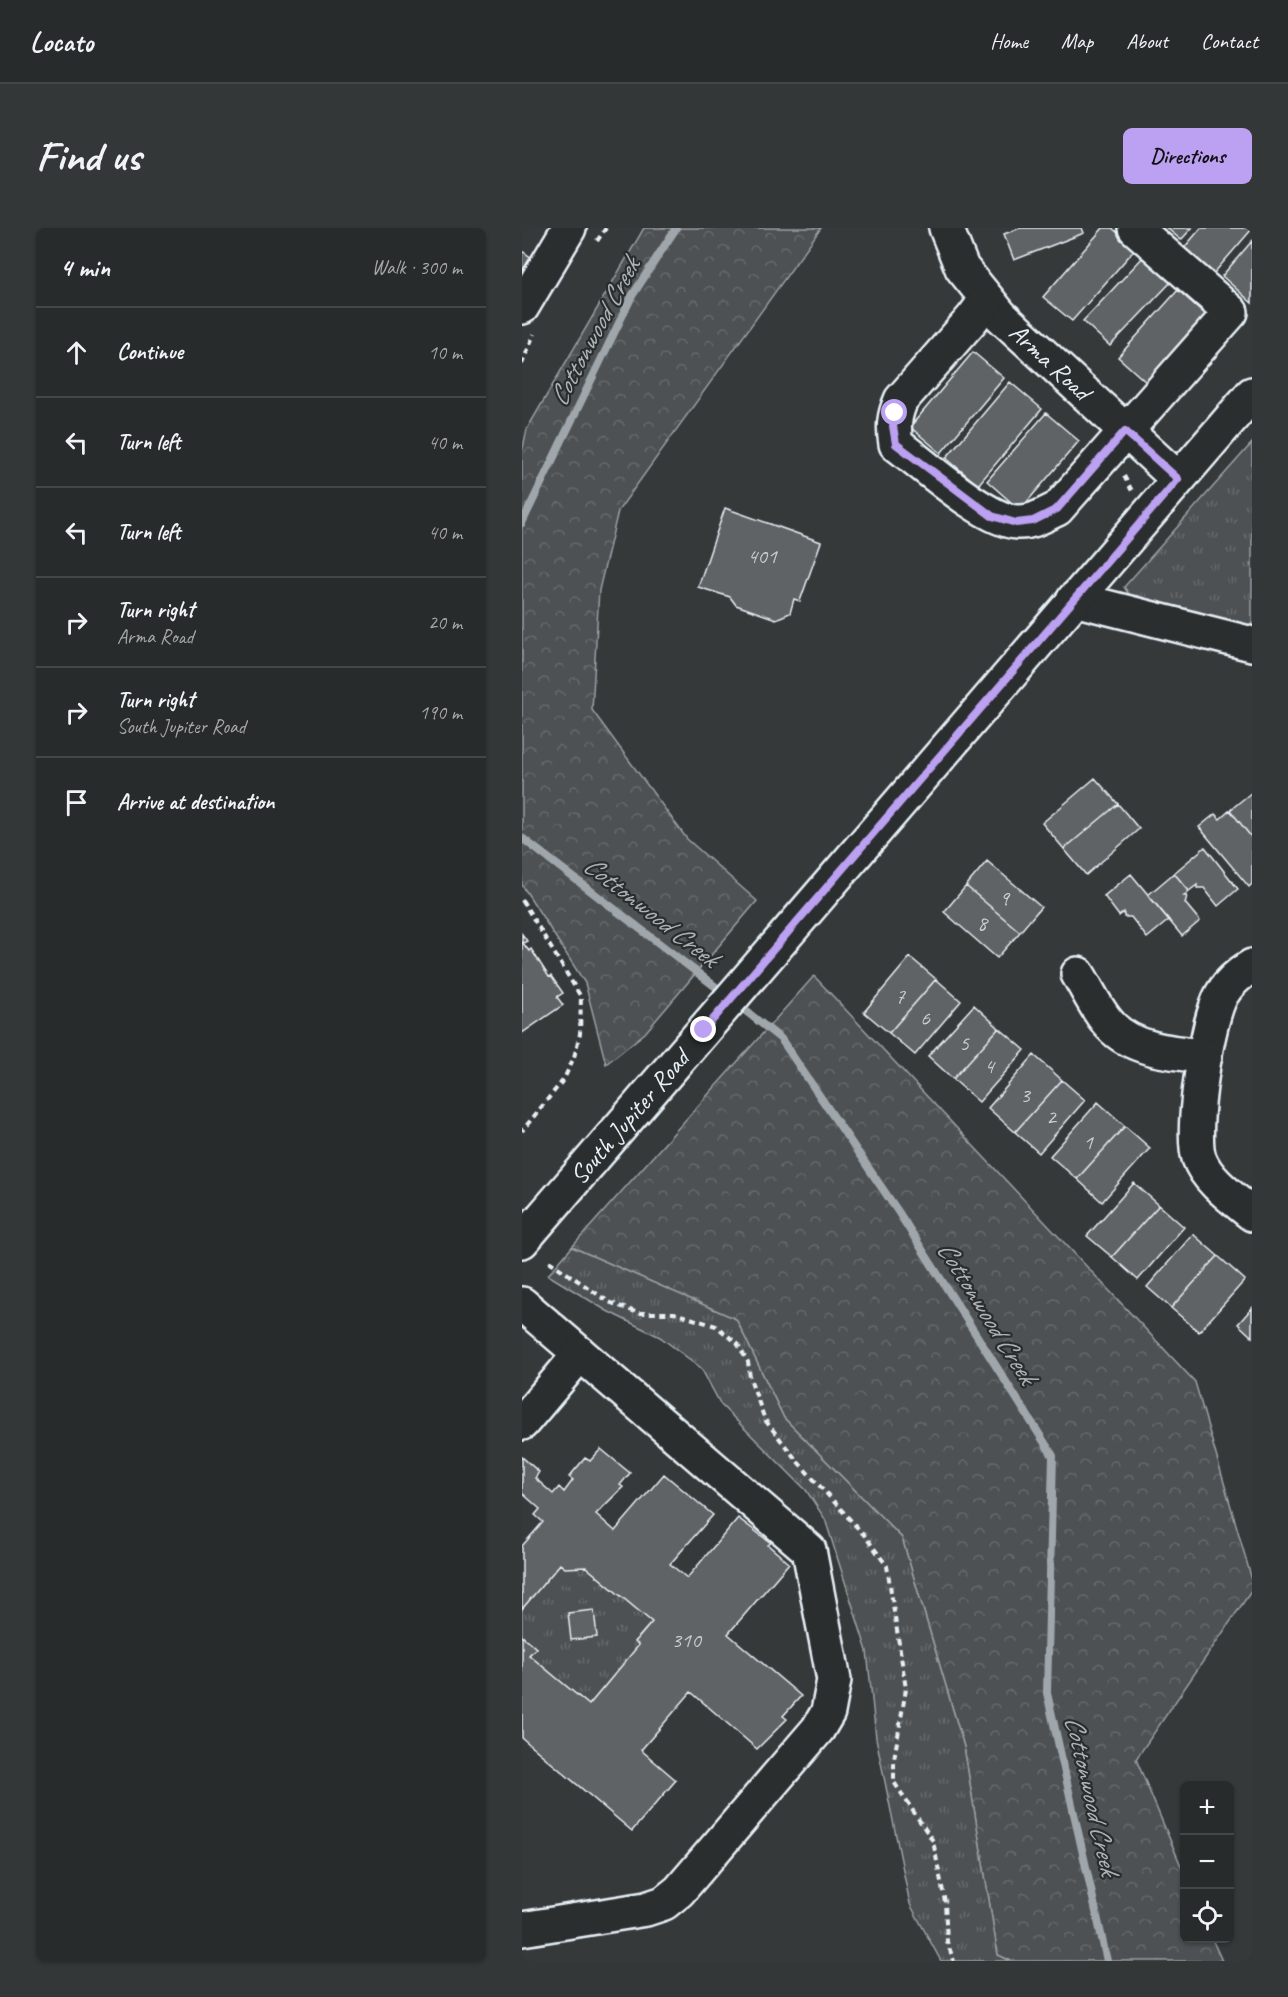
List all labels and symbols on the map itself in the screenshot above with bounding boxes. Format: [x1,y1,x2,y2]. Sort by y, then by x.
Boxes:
water label: Cottonwood Creek [541,248,649,411]
street label: Arma Road [1002,316,1101,410]
route start [881,399,907,425]
house number: 401 [747,542,778,570]
water label: Cottonwood Creek [577,848,729,977]
house number: 9 [999,884,1011,912]
house number: 8 [977,909,989,937]
house number: 7 [895,982,906,1010]
house number: 6 [920,1004,931,1032]
route end [690,1016,716,1042]
house number: 5 [959,1029,970,1057]
street label: South Jupiter Road [562,1040,699,1191]
house number: 4 [984,1052,996,1080]
house number: 3 [1020,1081,1032,1109]
house number: 2 [1046,1103,1058,1131]
house number: 1 [1083,1128,1094,1156]
water label: Cottonwood Creek [930,1234,1047,1394]
house number: 310 [671,1626,703,1654]
water label: Cottonwood Creek [1057,1712,1128,1883]

